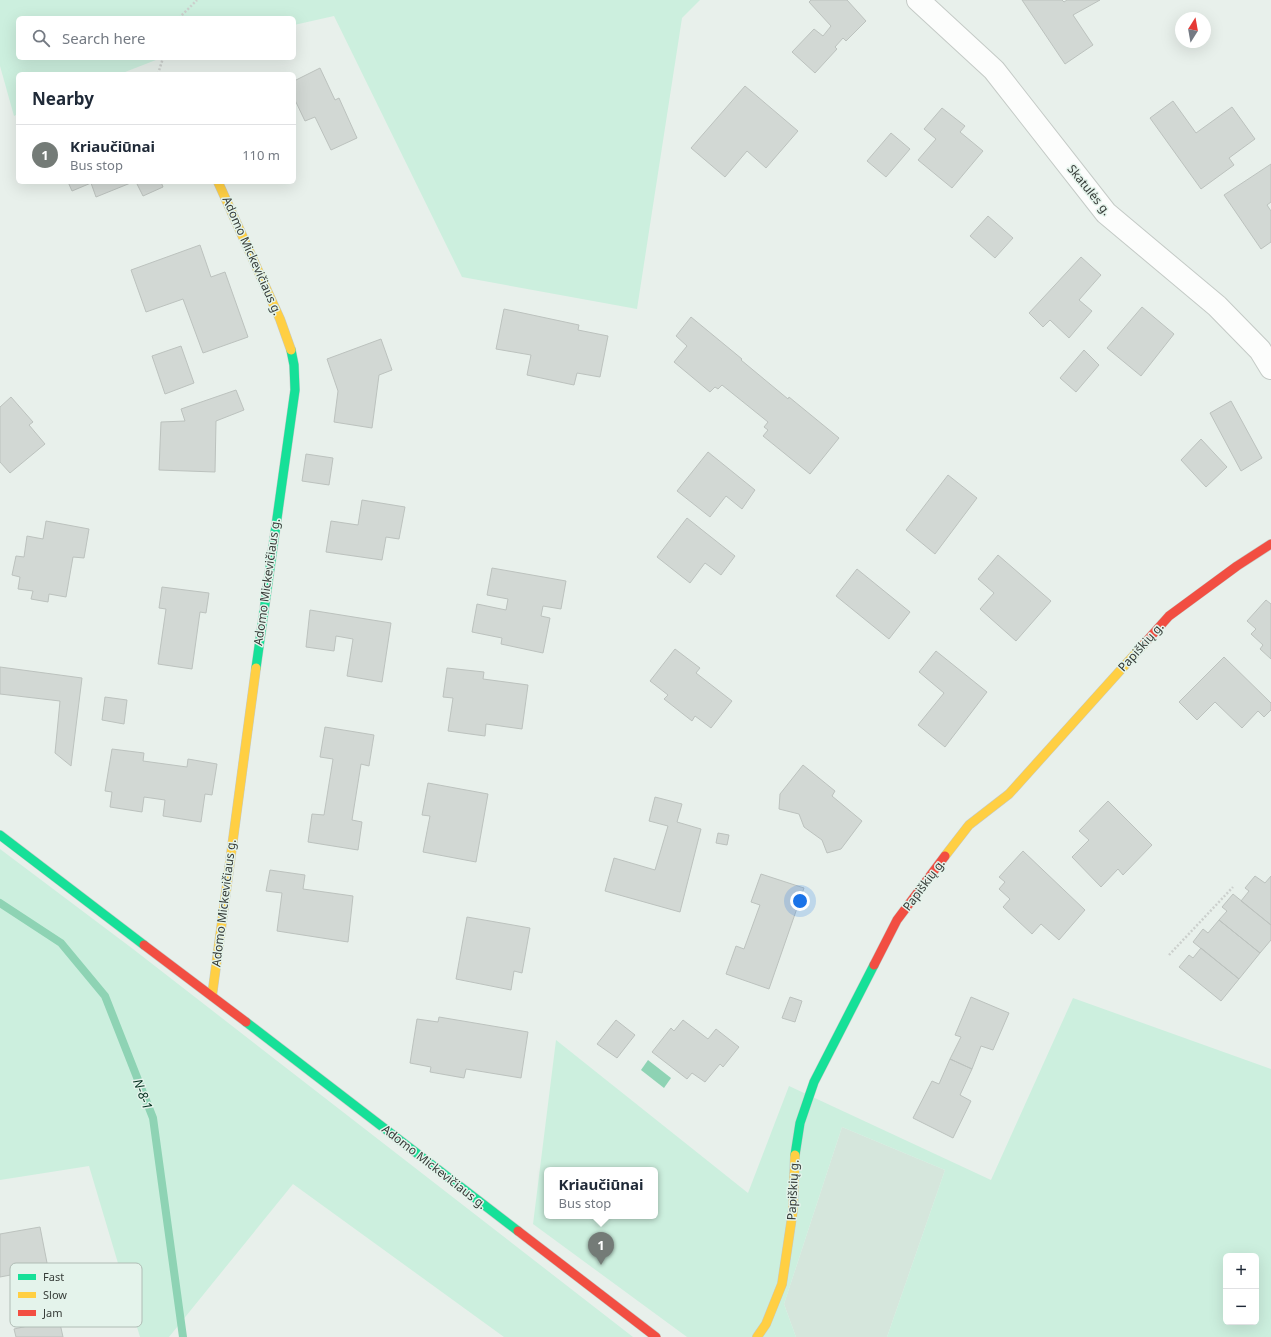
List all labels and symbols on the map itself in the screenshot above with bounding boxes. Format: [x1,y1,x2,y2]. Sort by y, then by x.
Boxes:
north arrow [1175,12,1211,48]
street label: Skatulės g. [1064,161,1115,219]
street label: Adomo Mickevičiaus g. [219,194,286,318]
street label: Adomo Mickevičiaus g. [249,517,284,647]
street label: Papiškių g. [1114,618,1167,675]
street label: Adomo Mickevičiaus g. [207,838,240,968]
street label: Papiškių g. [898,855,949,914]
your location [790,891,810,911]
water label: N-8-1 [129,1076,157,1112]
street label: Adomo Mickevičiaus g. [379,1120,490,1213]
street label: Papiškių g. [782,1159,803,1221]
pin: 1 [588,1232,614,1265]
legend [10,1263,142,1327]
text: Fast [43,1269,64,1284]
text: Slow [43,1287,67,1302]
text: Jam [42,1305,62,1320]

